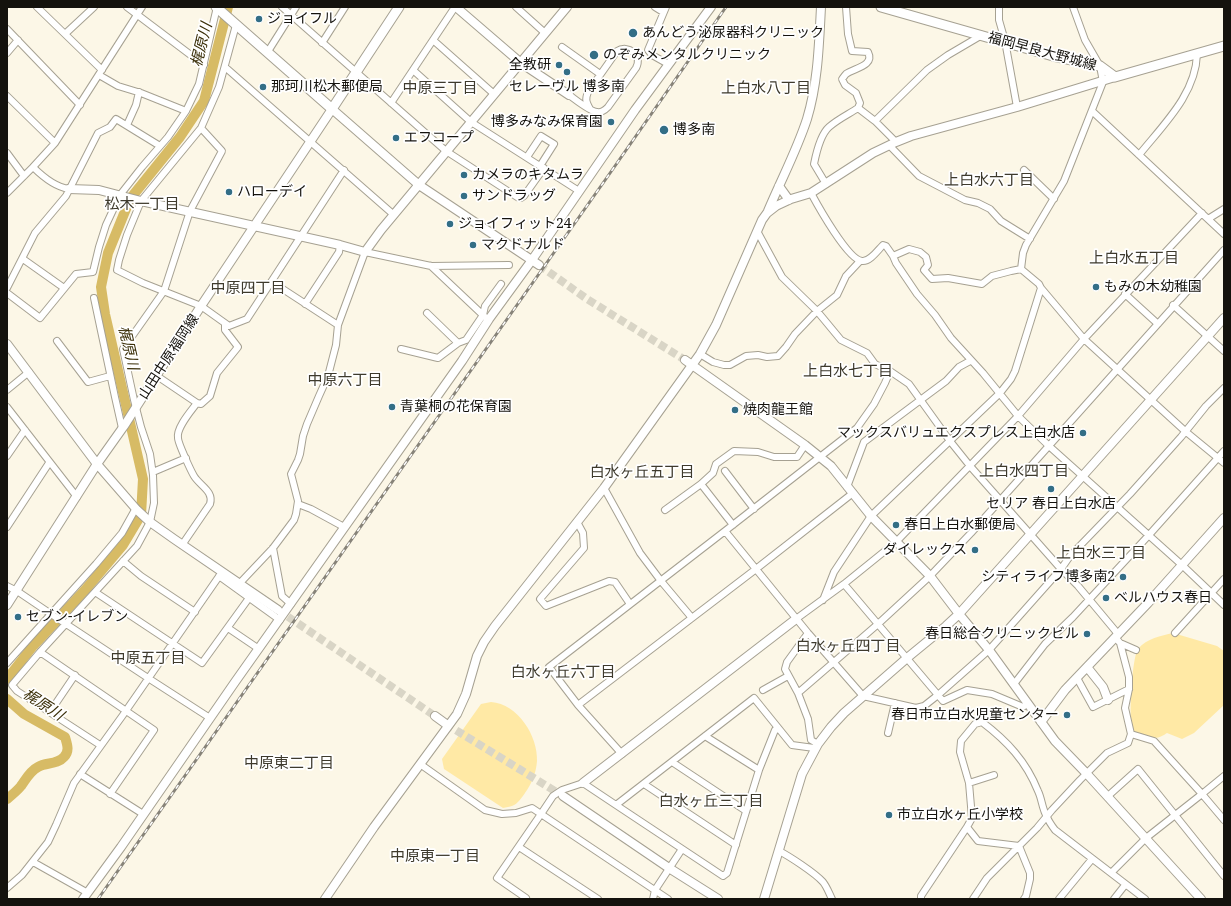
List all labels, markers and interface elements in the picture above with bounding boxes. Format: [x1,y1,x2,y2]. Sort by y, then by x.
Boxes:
place label: ジョイフル [267,11,337,27]
marker: ジョイフル [254,14,264,24]
water label: 梶原川 [188,21,216,69]
place label: あんどう泌尿器科クリニック [642,25,824,41]
marker: あんどう泌尿器科クリニック [627,27,639,39]
street label: 福岡早良大野城線 [986,29,1098,75]
place label: のぞみメンタルクリニック [603,47,771,63]
marker: のぞみメンタルクリニック [588,49,600,61]
place label: 全教研 [509,57,551,73]
marker: 全教研 [554,60,564,70]
marker: セレーヴル 博多南 [562,67,572,77]
place label: 那珂川松木郵便局 [271,79,383,95]
place label: セレーヴル 博多南 [509,79,625,95]
district label: 中原三丁目 [403,80,477,98]
district label: 上白水八丁目 [721,80,811,98]
marker: 那珂川松木郵便局 [258,82,268,92]
place label: 博多みなみ保育園 [491,114,603,130]
marker: 博多みなみ保育園 [606,117,616,127]
place label: 博多南 [673,122,715,138]
marker: 博多南 [658,124,670,136]
place label: エフコープ [404,130,474,146]
marker: エフコープ [391,133,401,143]
place label: カメラのキタムラ [472,167,584,183]
marker: カメラのキタムラ [459,170,469,180]
district label: 上白水六丁目 [944,172,1034,190]
place label: ハローデイ [237,184,307,200]
marker: ハローデイ [224,187,234,197]
place label: サンドラッグ [472,188,556,204]
marker: サンドラッグ [459,191,469,201]
district label: 松木一丁目 [105,196,179,214]
place label: ジョイフィット24 [458,216,572,232]
marker: ジョイフィット24 [445,219,455,229]
place label: マクドナルド [481,237,565,253]
marker: マクドナルド [468,240,478,250]
district label: 上白水五丁目 [1089,250,1179,268]
place label: もみの木幼稚園 [1104,279,1202,295]
district label: 中原四丁目 [211,280,285,298]
marker: もみの木幼稚園 [1091,282,1101,292]
street label: 山田中原福岡線 [135,311,203,403]
water label: 梶原川 [114,324,142,372]
district label: 上白水七丁目 [803,363,893,381]
district label: 中原六丁目 [308,372,382,390]
place label: 青葉桐の花保育園 [400,399,512,415]
marker: 青葉桐の花保育園 [387,402,397,412]
place label: 焼肉龍王館 [743,402,813,418]
marker: 焼肉龍王館 [730,405,740,415]
place label: マックスバリュエクスプレス上白水店 [837,425,1075,441]
marker: マックスバリュエクスプレス上白水店 [1078,428,1088,438]
district label: 上白水四丁目 [979,463,1069,481]
district label: 白水ヶ丘五丁目 [590,464,694,482]
marker: セリア 春日上白水店 [1046,484,1056,494]
place label: セリア 春日上白水店 [986,496,1116,512]
place label: 春日上白水郵便局 [904,517,1016,533]
marker: 春日上白水郵便局 [891,520,901,530]
place label: ダイレックス [883,542,967,558]
marker: ダイレックス [970,545,980,555]
district label: 上白水三丁目 [1056,545,1146,563]
place label: シティライフ博多南2 [981,569,1115,585]
marker: シティライフ博多南2 [1118,572,1128,582]
place label: ベルハウス春日 [1114,590,1212,606]
marker: ベルハウス春日 [1101,593,1111,603]
place label: セブン-イレブン [26,609,128,625]
marker: セブン-イレブン [13,612,23,622]
place label: 春日総合クリニックビル [925,626,1079,642]
marker: 春日総合クリニックビル [1082,629,1092,639]
district label: 白水ヶ丘四丁目 [796,638,900,656]
district label: 中原五丁目 [111,650,185,668]
district label: 白水ヶ丘六丁目 [511,664,615,682]
water label: 梶原川 [19,685,67,725]
place label: 春日市立白水児童センター [891,707,1059,723]
marker: 春日市立白水児童センター [1062,710,1072,720]
district label: 中原東二丁目 [244,755,334,773]
district label: 白水ヶ丘三丁目 [659,793,763,811]
place label: 市立白水ヶ丘小学校 [897,807,1023,823]
marker: 市立白水ヶ丘小学校 [884,810,894,820]
district label: 中原東一丁目 [390,848,480,866]

